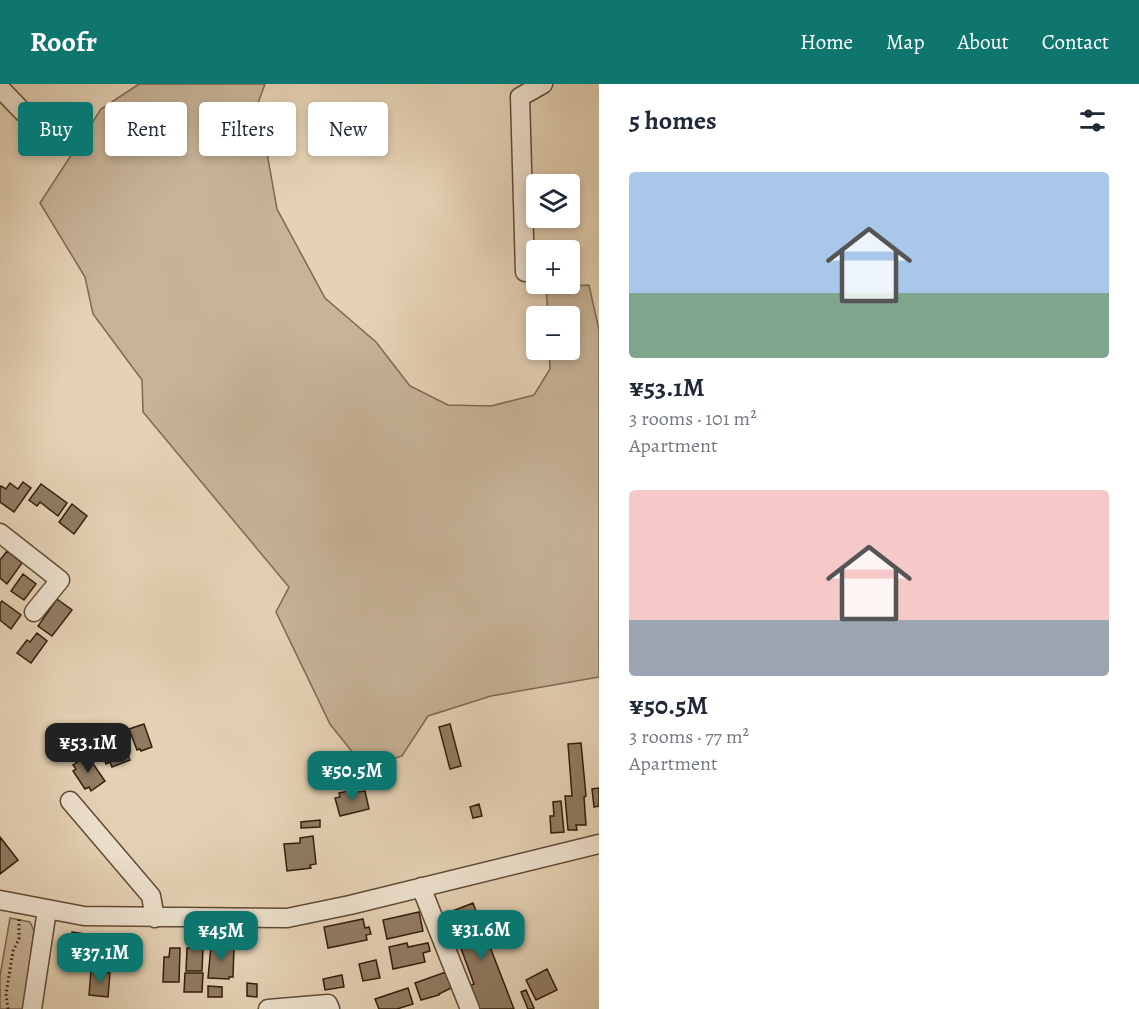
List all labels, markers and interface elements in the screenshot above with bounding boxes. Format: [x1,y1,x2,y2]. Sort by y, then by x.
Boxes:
text: Roofr [30,23,97,61]
text: Home [800,28,853,56]
text: Map [886,28,924,56]
text: About [957,28,1009,56]
text: Contact [1042,28,1109,56]
chip: Buy [18,102,93,156]
chip: Rent [105,102,187,156]
chip: Filters [199,102,296,156]
chip: New [308,102,388,156]
text: 5 homes [629,103,717,138]
icon: filters [1076,104,1109,137]
map controls [526,174,580,360]
button: layers [526,174,580,228]
icon: home [815,211,923,319]
button: + [526,240,580,294]
button: − [526,306,580,360]
text: ¥53.1M [629,370,705,405]
text: 3 rooms · 101 m² [629,405,757,432]
text: Apartment [629,432,718,459]
icon: home [815,529,923,637]
text: ¥50.5M [629,688,708,723]
pin: ¥53.1M [39,723,137,774]
text: 3 rooms · 77 m² [629,723,749,750]
text: ¥53.1M [59,729,117,756]
text: Apartment [629,750,718,777]
pin: ¥50.5M [303,751,401,802]
text: ¥50.5M [322,757,382,784]
pin: ¥31.6M [432,910,530,961]
pin: ¥45M [185,911,257,962]
text: ¥31.6M [452,916,510,943]
text: ¥45M [198,917,244,944]
pin: ¥37.1M [51,933,149,984]
text: ¥37.1M [71,939,129,966]

